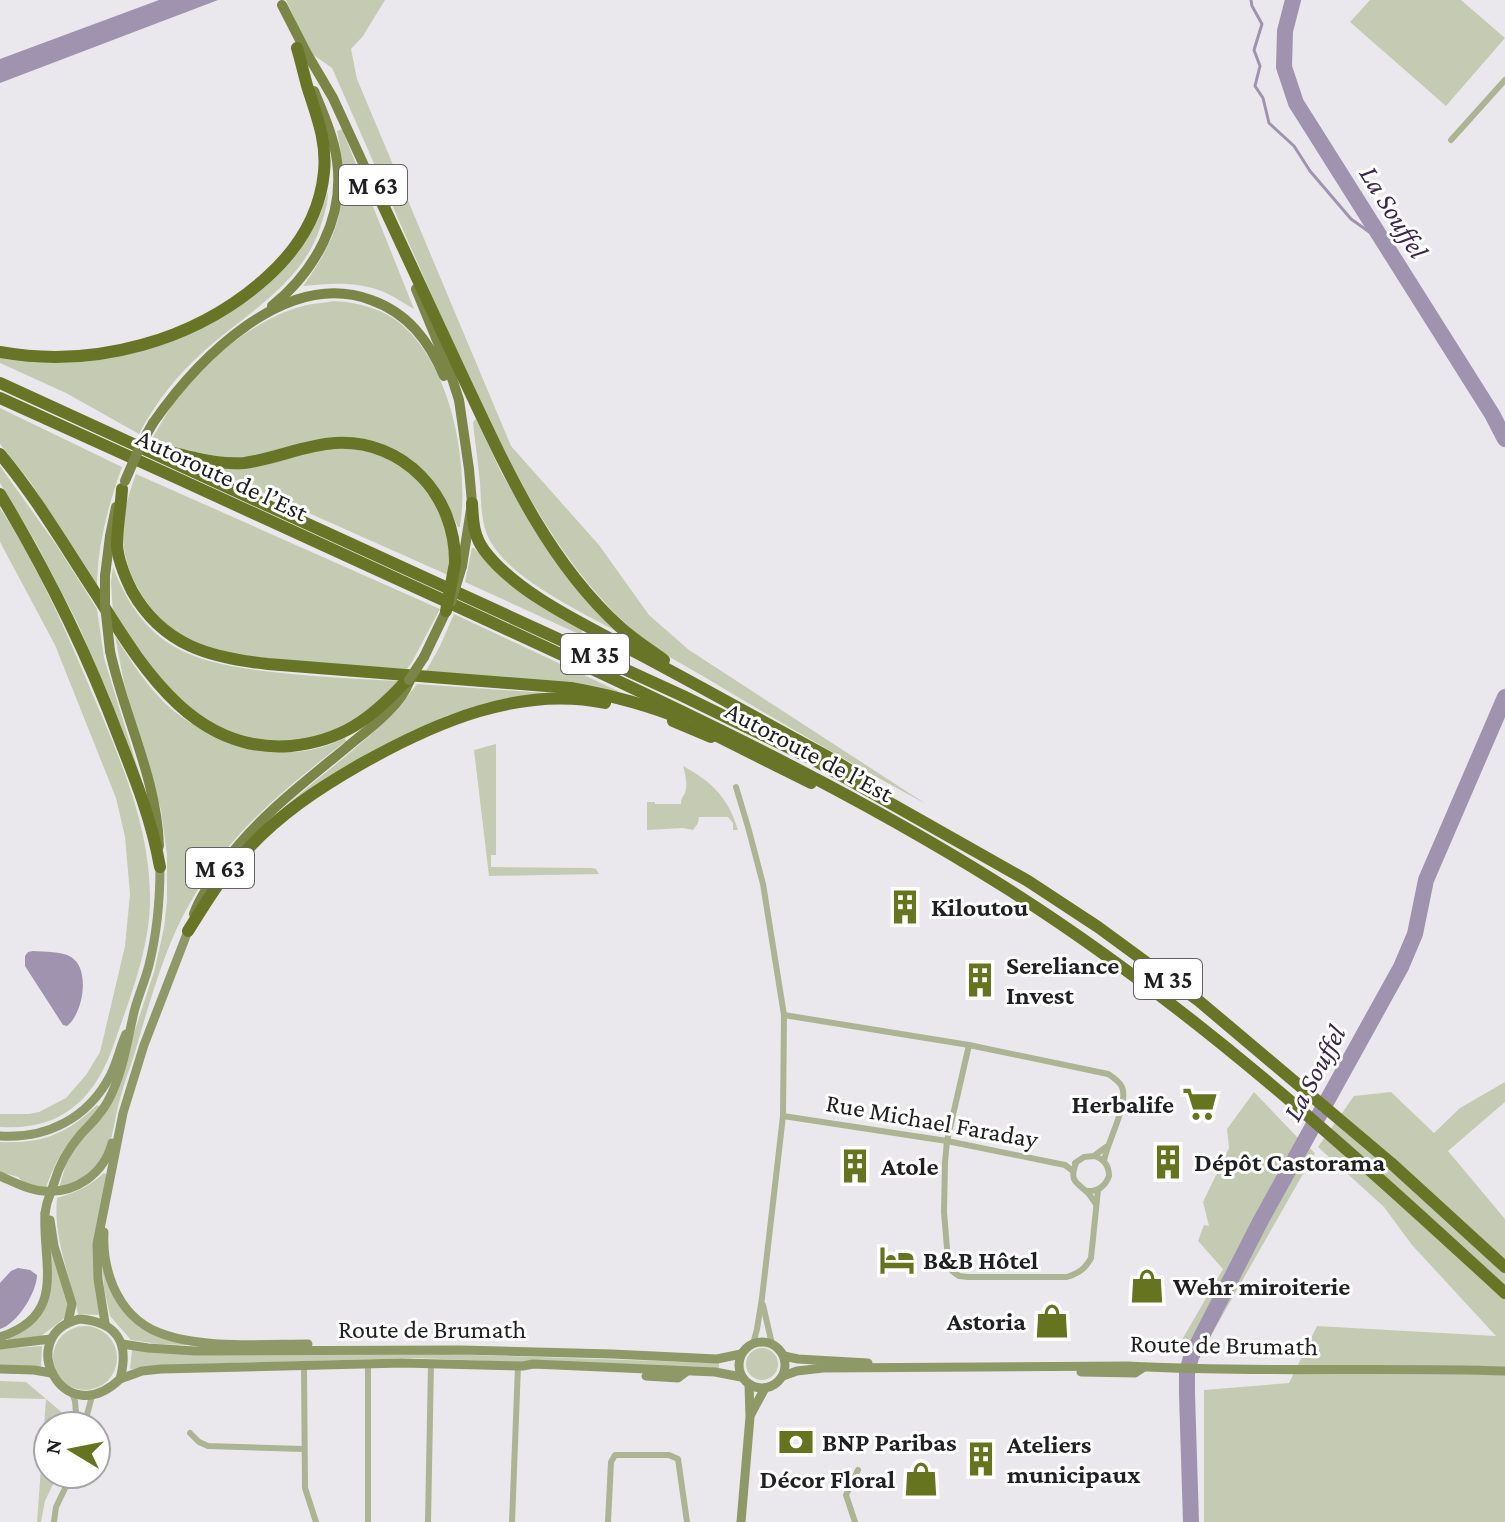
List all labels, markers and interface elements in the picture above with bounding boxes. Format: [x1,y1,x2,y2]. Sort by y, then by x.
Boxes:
water label: La Souffel [1354,160,1435,265]
road number: M 63 [339,165,407,205]
street label: Autoroute de l’Est [132,423,313,528]
road number: M 35 [561,634,629,674]
street label: Autoroute de l’Est [720,696,898,809]
road number: M 63 [186,848,254,888]
building icon: Kiloutou [886,888,924,926]
place label: Kiloutou [931,893,1029,922]
place label: Sereliance Invest [1006,951,1119,1010]
road number: M 35 [1134,959,1202,999]
building icon: Sereliance Invest [961,961,999,999]
water label: La Souffel [1276,1019,1352,1126]
supermarket icon: Herbalife [1181,1085,1219,1123]
street label: Rue Michael Faraday [824,1088,1041,1154]
place label: Herbalife [1072,1090,1174,1119]
building icon: Dépôt Castorama [1149,1143,1187,1181]
building icon: Atole [836,1147,874,1185]
place label: Dépôt Castorama [1194,1148,1385,1177]
place label: Atole [880,1152,938,1181]
hotel icon: B&B Hôtel [878,1241,916,1279]
place label: B&B Hôtel [923,1246,1039,1275]
shop icon: Wehr miroiterie [1128,1267,1166,1305]
place label: Wehr miroiterie [1172,1272,1350,1301]
shop icon: Astoria [1033,1302,1071,1340]
place label: Astoria [946,1307,1026,1336]
street label: Route de Brumath [338,1315,526,1344]
street label: Route de Brumath [1130,1329,1318,1361]
north arrow [32,1410,112,1490]
bank icon: BNP Paribas [777,1423,815,1461]
place label: BNP Paribas [822,1428,957,1457]
place label: Ateliers municipaux [1006,1430,1141,1489]
text: N [39,1437,66,1456]
building icon: Ateliers municipaux [962,1440,1000,1478]
shop icon: Décor Floral [902,1460,940,1498]
place label: Décor Floral [760,1465,895,1494]

